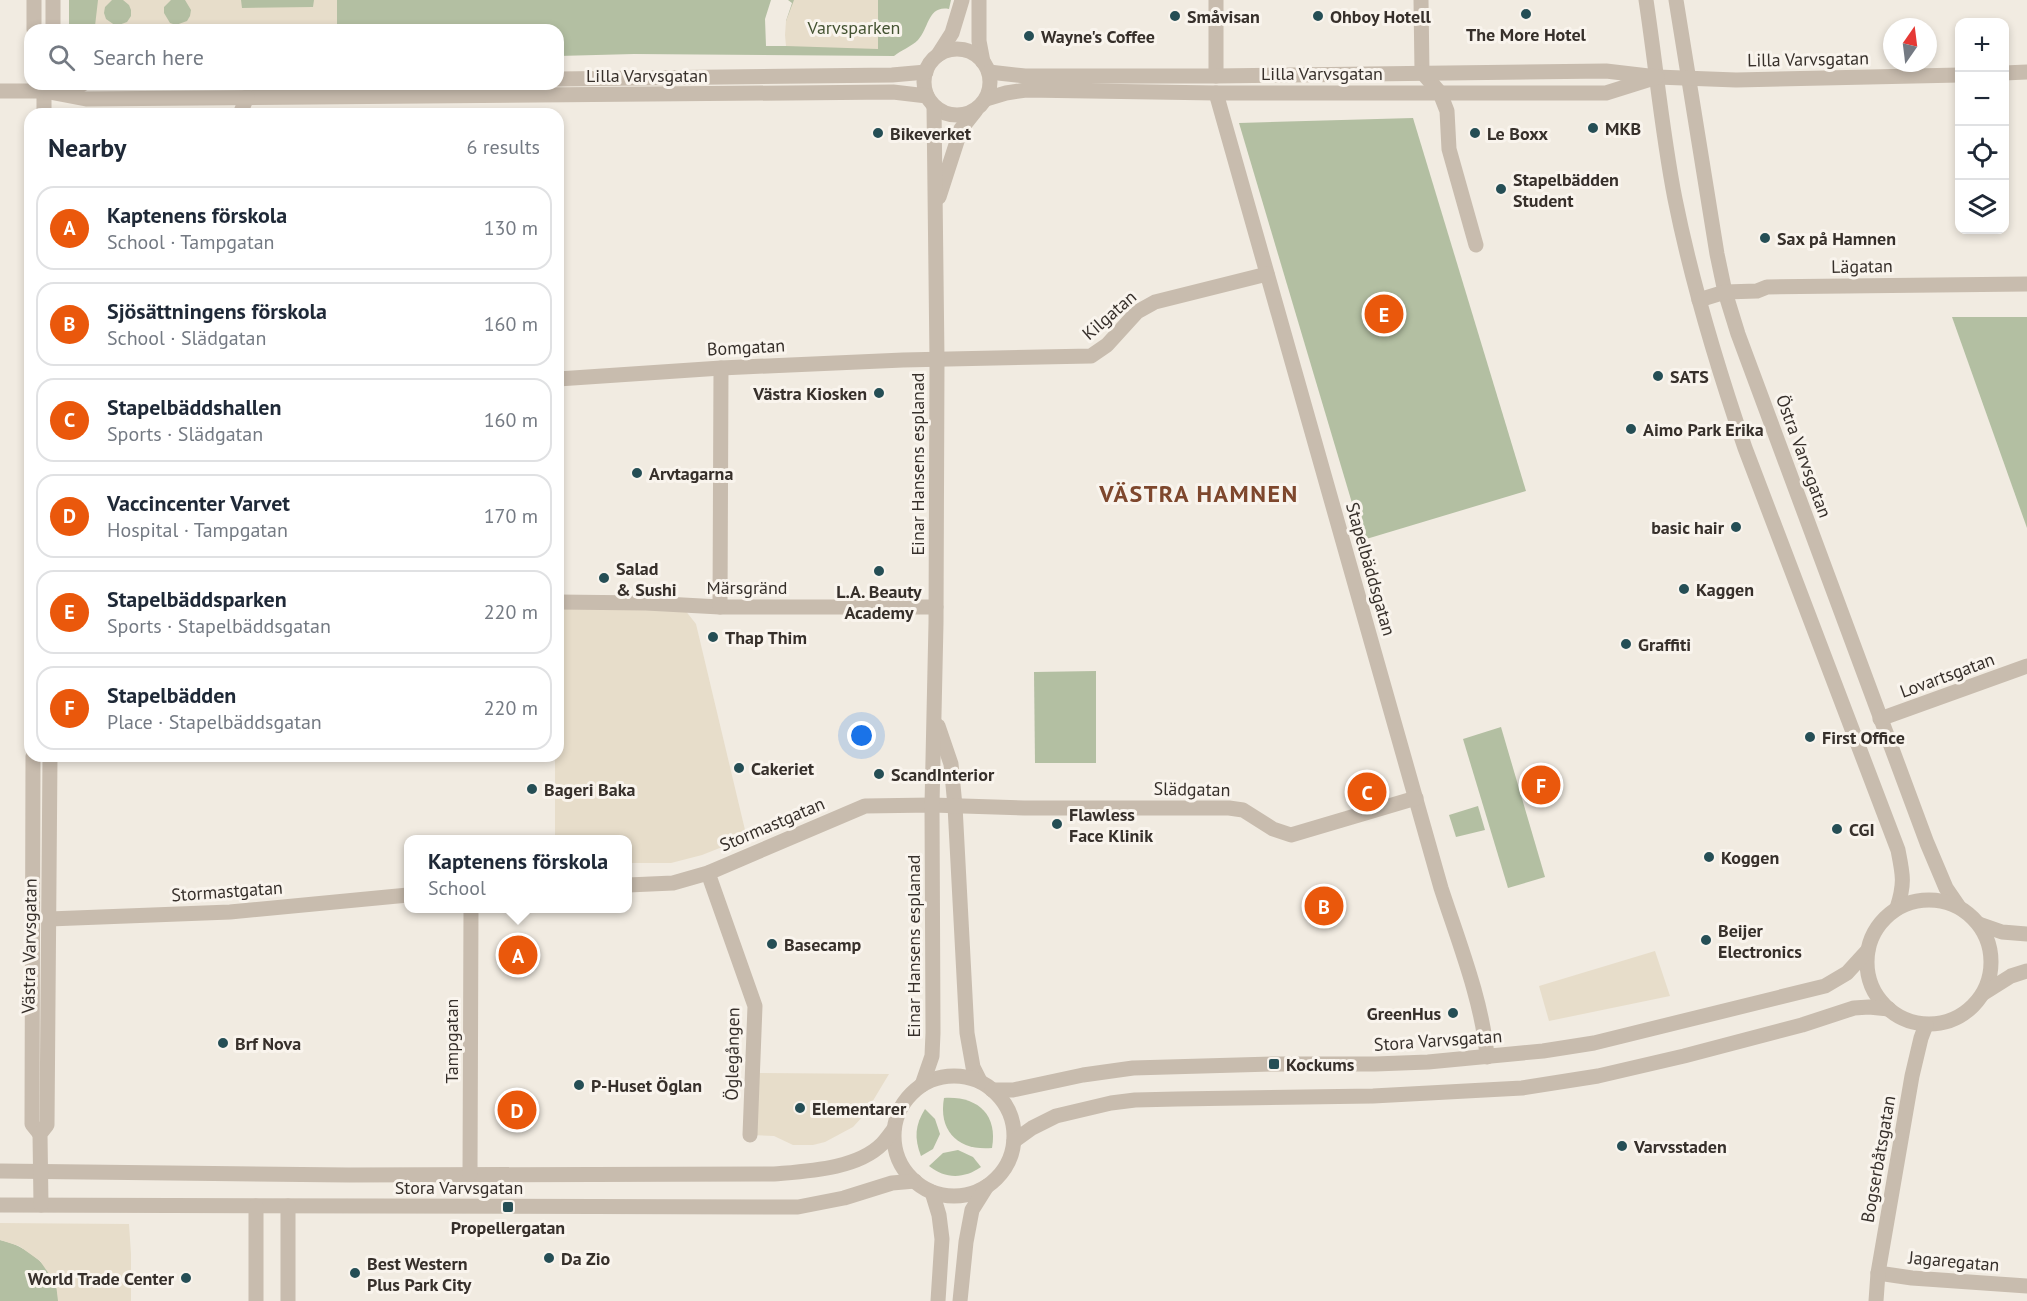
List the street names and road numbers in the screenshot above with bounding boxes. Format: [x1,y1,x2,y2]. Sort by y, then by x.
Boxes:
street label: Lilla Varvsgatan [1747,46,1869,72]
street label: Lilla Varvsgatan [1261,62,1383,85]
street label: Lilla Varvsgatan [586,64,708,87]
street label: Lägatan [1831,254,1893,278]
street label: Kilgatan [1077,285,1141,345]
street label: Bomgatan [706,333,786,361]
street label: Einar Hansens esplanad [906,372,929,556]
street label: Östra Varvsgatan [1771,391,1837,521]
street label: Stapelbäddsgatan [1341,500,1401,638]
street label: Märsgränd [706,576,788,599]
street label: Lovartsgatan [1897,647,1997,703]
street label: Slädgatan [1153,777,1231,801]
street label: Stormastgatan [716,792,828,856]
street label: Einar Hansens esplanad [902,854,925,1038]
street label: Stormastgatan [170,876,284,906]
street label: Västra Varvsgatan [16,878,42,1015]
street label: Tampgatan [440,999,463,1083]
street label: Öglegången [720,1007,744,1101]
street label: Stora Varvsgatan [1373,1024,1503,1056]
street label: Bogserbåtsgatan [1856,1094,1900,1224]
street label: Stora Varvsgatan [395,1176,523,1199]
street label: Jagaregatan [1907,1245,2000,1276]

